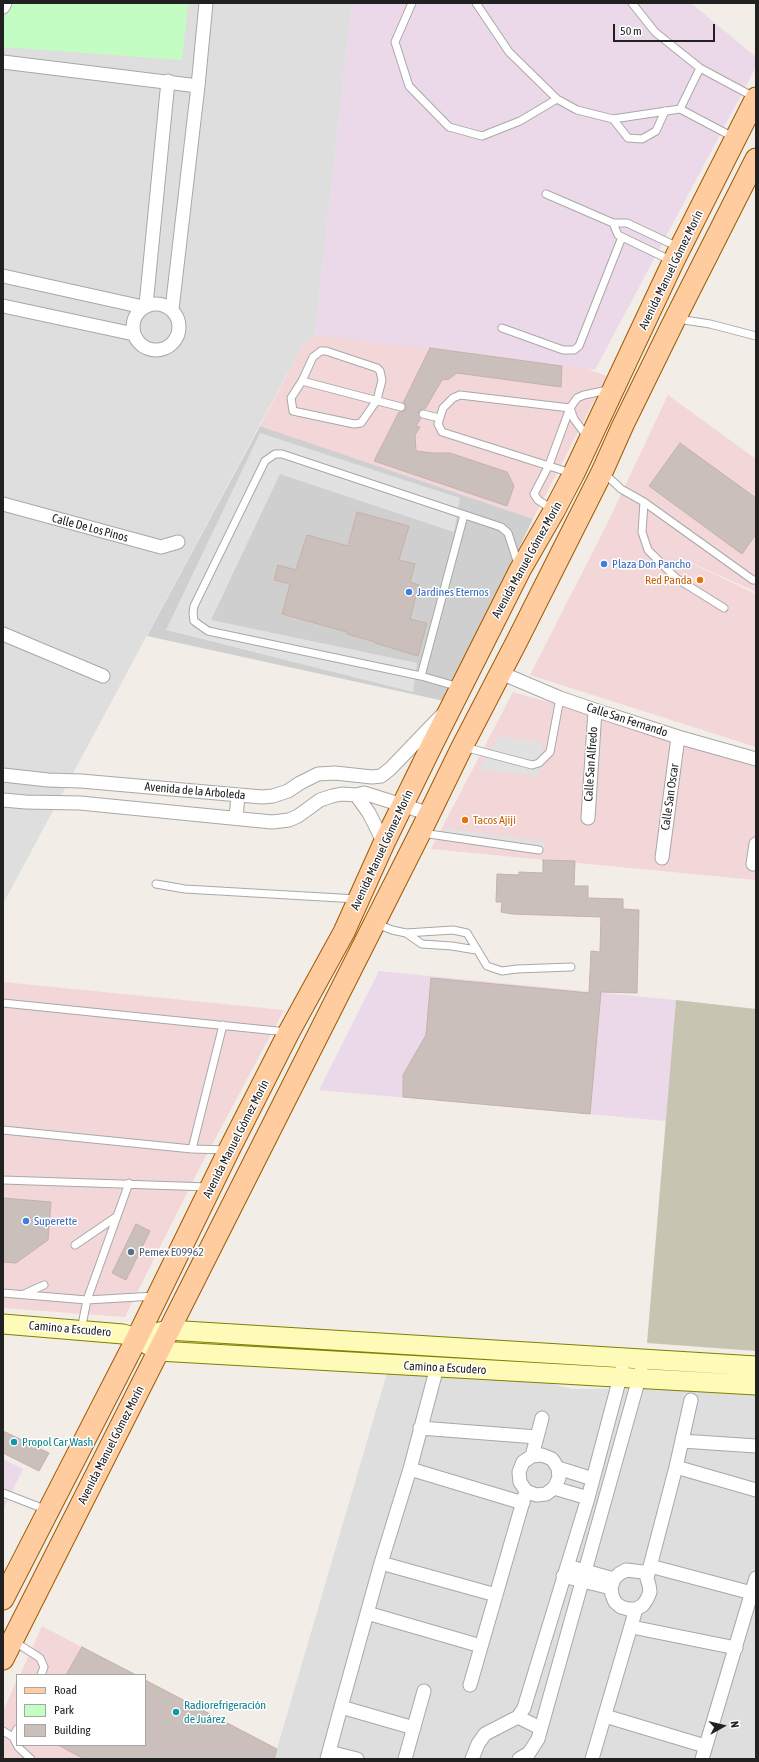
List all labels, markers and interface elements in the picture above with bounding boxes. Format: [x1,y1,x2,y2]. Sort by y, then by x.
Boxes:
scale bar [615,16,717,42]
text: 50 m [620,24,642,38]
street label: Avenida Manuel Gómez Morín [636,208,706,332]
street label: Avenida Manuel Gómez Morín [489,499,565,621]
street label: Calle De Los Pinos [50,511,130,545]
place label: Plaza Don Pancho [612,557,691,571]
marker: Plaza Don Pancho [599,559,609,569]
place label: Red Panda [645,573,692,587]
marker: Red Panda [695,575,705,585]
place label: Jardines Eternos [417,585,489,599]
marker: Jardines Eternos [404,587,414,597]
street label: Calle San Fernando [585,700,669,740]
street label: Calle San Alfredo [581,726,601,802]
street label: Calle San Oscar [658,763,682,831]
street label: Avenida de la Arboleda [144,779,246,803]
street label: Avenida Manuel Gómez Morín [348,788,416,912]
place label: Tacos Ajiji [473,813,516,827]
marker: Tacos Ajiji [460,815,470,825]
street label: Avenida Manuel Gómez Morín [200,1077,272,1201]
place label: Superette [34,1214,77,1228]
marker: Superette [21,1216,31,1226]
place label: Pemex E09962 [139,1245,204,1259]
marker: Pemex E09962 [126,1247,136,1257]
street label: Camino a Escudero [28,1318,112,1340]
street label: Camino a Escudero [403,1359,487,1377]
street label: Avenida Manuel Gómez Morín [75,1383,147,1507]
place label: Propol Car Wash [22,1435,93,1449]
marker: Propol Car Wash [9,1437,19,1447]
legend [16,1674,146,1746]
text: Road [54,1683,77,1697]
place label: Radiorefrigeración de Juárez [184,1698,266,1726]
text: Park [54,1703,74,1717]
north arrow [703,1706,743,1746]
marker: Radiorefrigeración de Juárez [171,1707,181,1717]
text: N [728,1720,741,1728]
text: Building [54,1723,91,1737]

